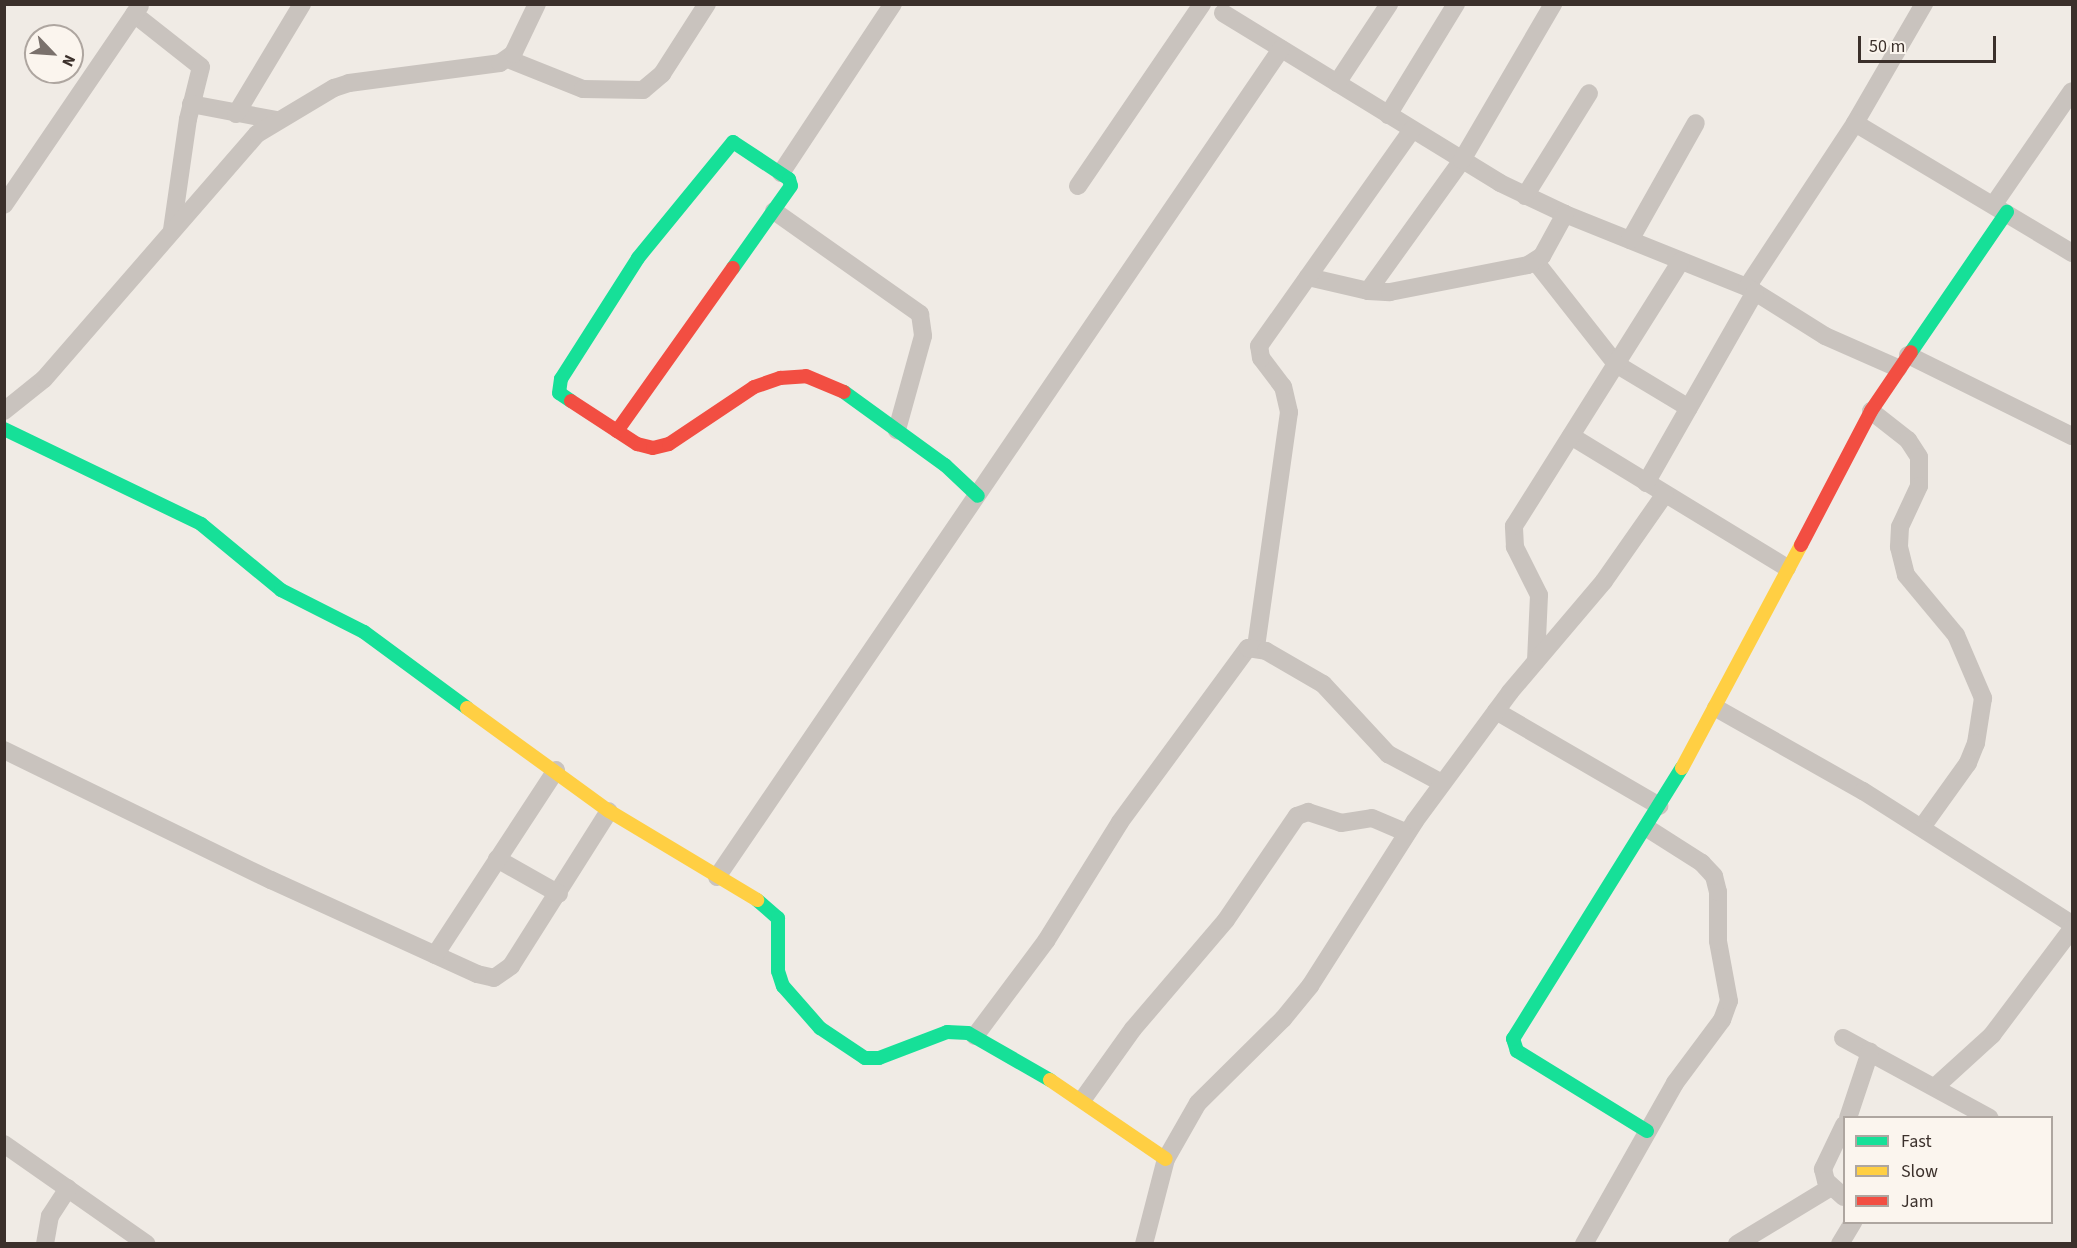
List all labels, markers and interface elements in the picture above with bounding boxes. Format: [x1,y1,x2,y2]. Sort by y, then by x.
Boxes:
north arrow [24,24,84,84]
scale bar [1861,24,1999,62]
text: 50 m [1869,34,1905,59]
text: N [56,51,81,70]
legend [1843,1116,2053,1224]
text: Fast [1901,1129,1932,1154]
text: Slow [1901,1159,1938,1184]
text: Jam [1901,1189,1934,1214]

